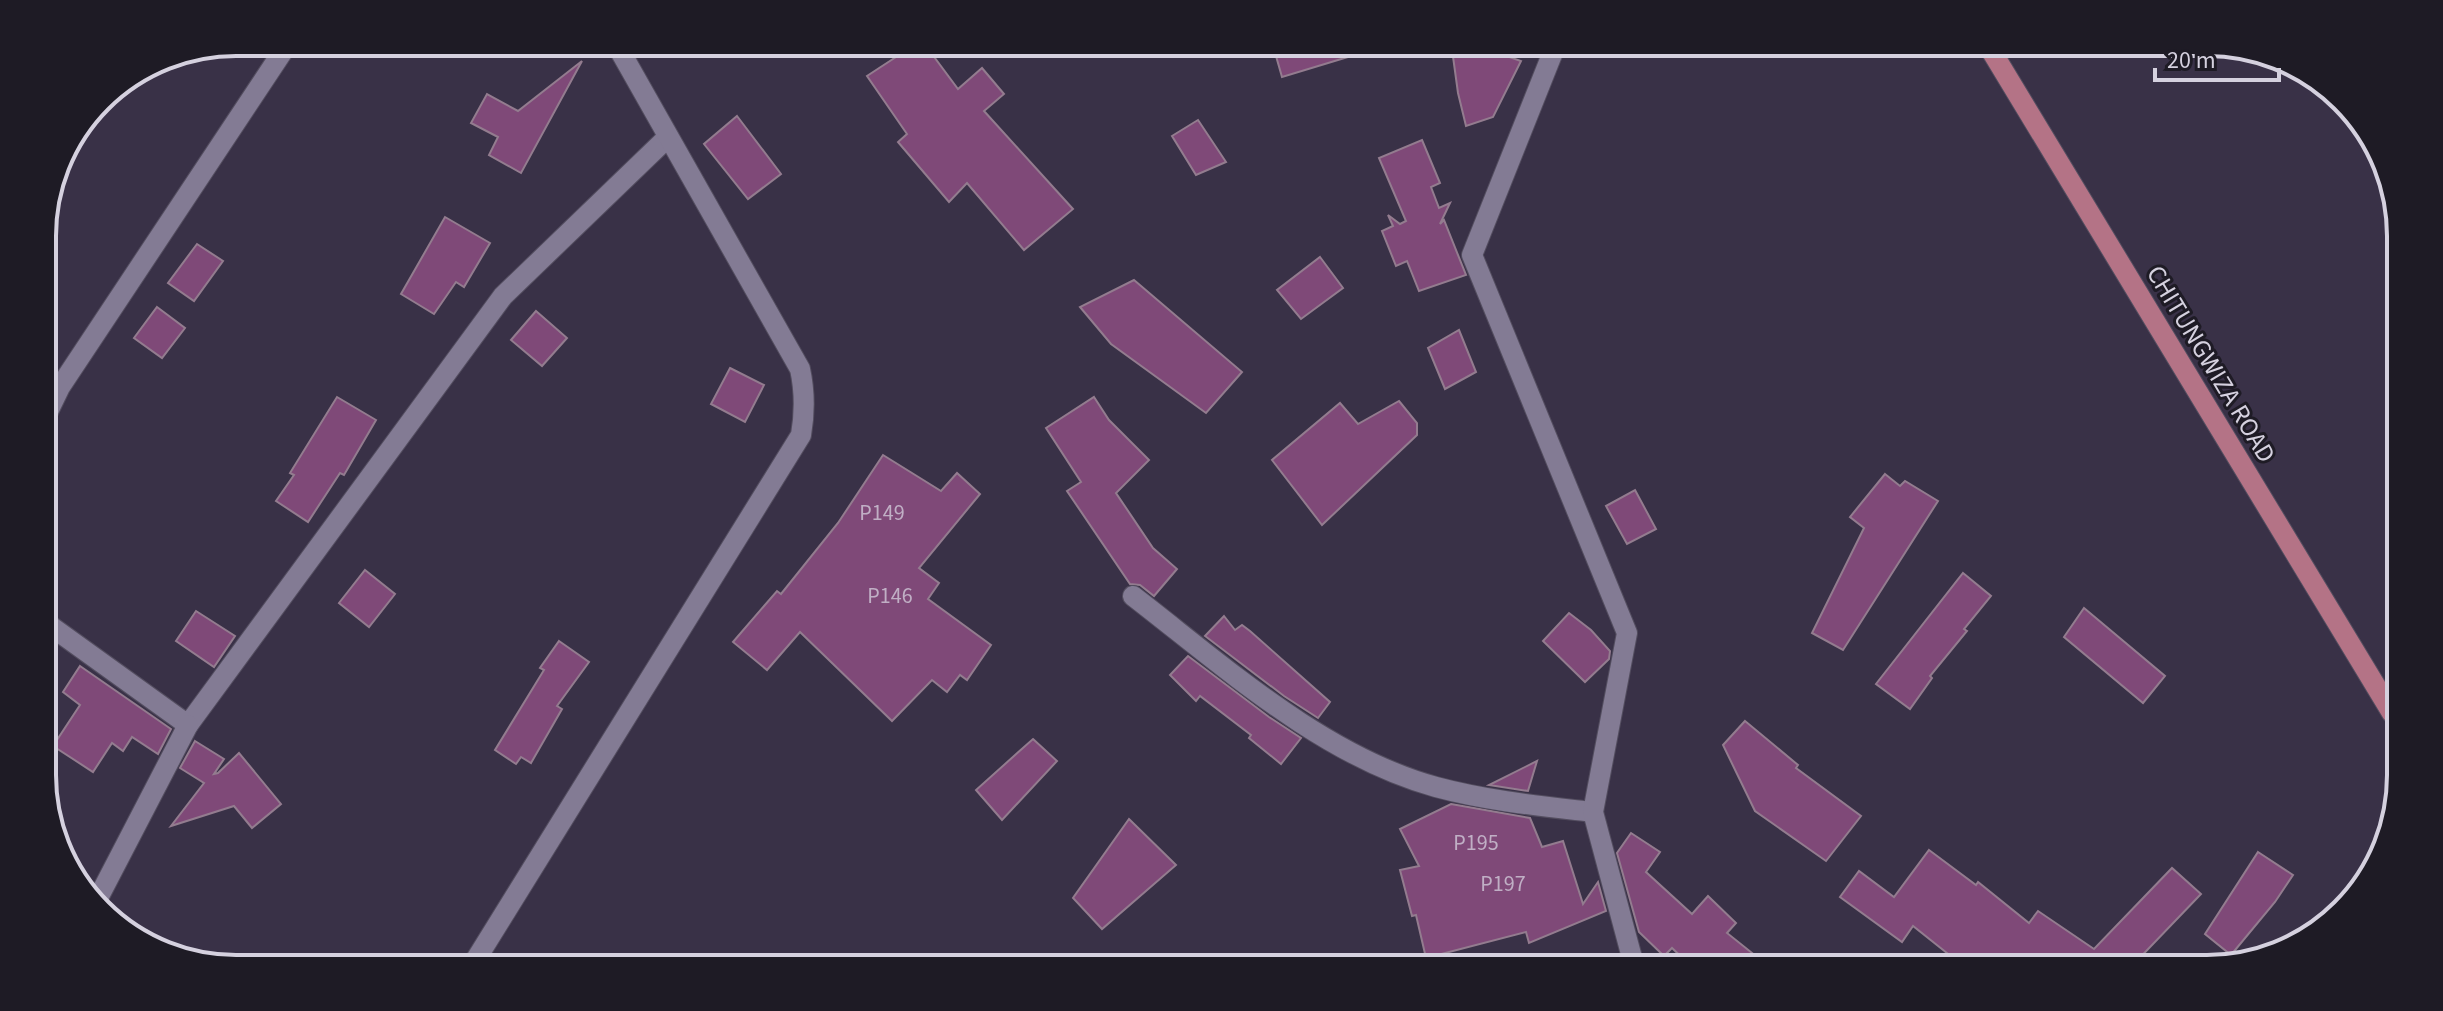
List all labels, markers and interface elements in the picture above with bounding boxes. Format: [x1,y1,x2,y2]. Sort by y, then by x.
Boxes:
scale bar [2155,32,2279,82]
text: 20 m [2167,43,2216,78]
street label: CHITUNGWIZA ROAD [2137,258,2285,470]
house number: P149 [859,497,905,529]
house number: P146 [867,580,913,612]
house number: P195 [1453,827,1499,859]
house number: P197 [1480,868,1526,900]

